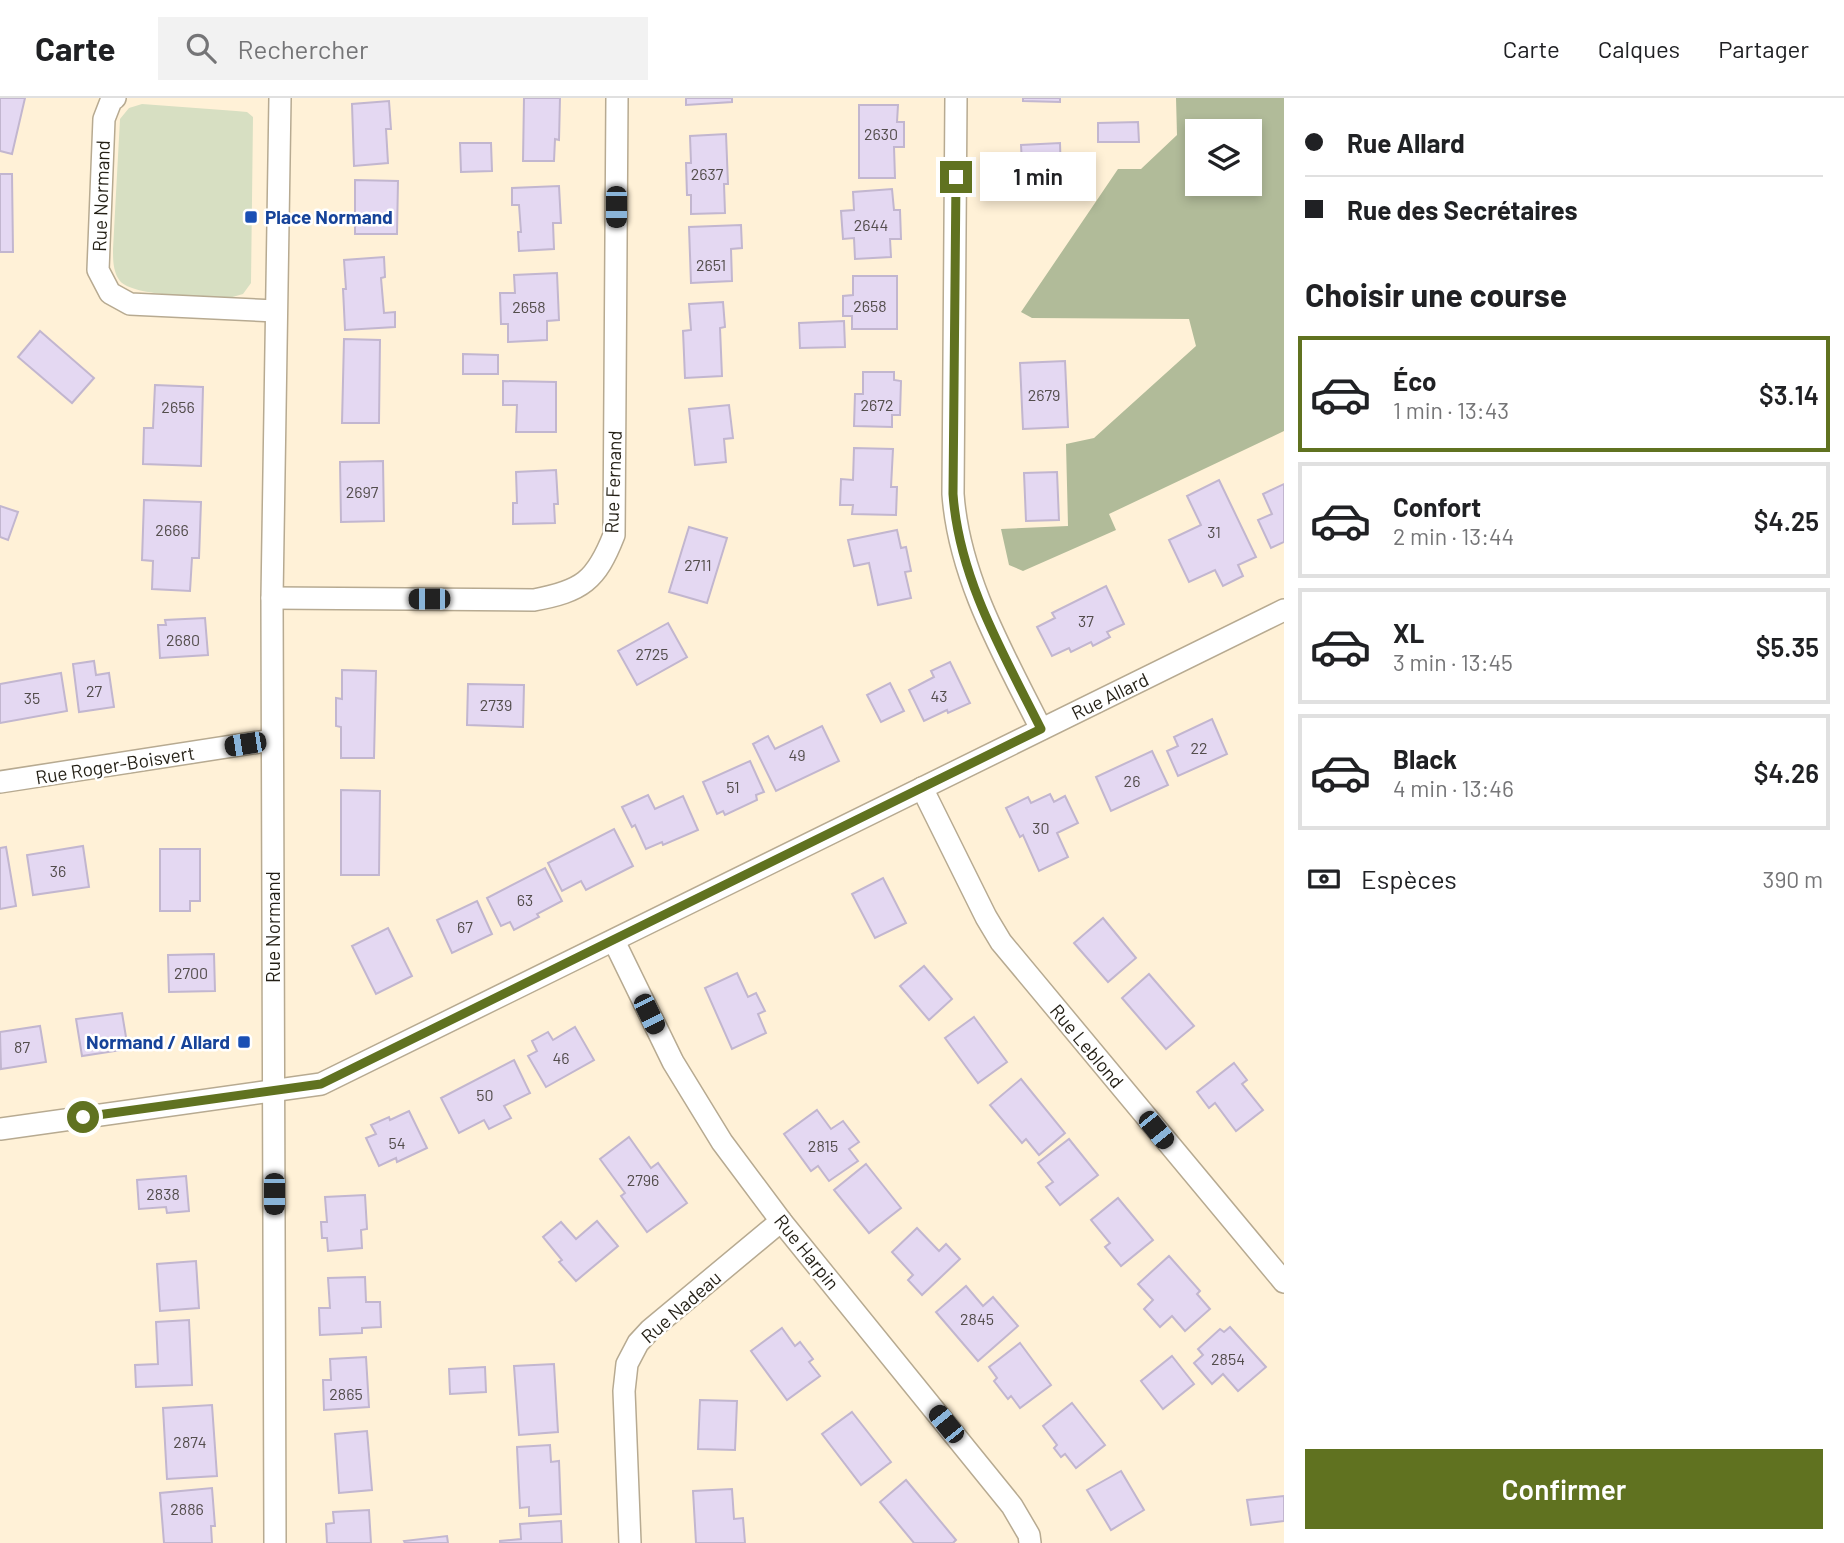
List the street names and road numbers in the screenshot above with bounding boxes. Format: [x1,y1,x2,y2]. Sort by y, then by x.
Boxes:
street label: Rue Normand [87,140,114,252]
street label: Rue Fernand [599,430,626,534]
street label: Rue Allard [1067,667,1152,724]
street label: Rue Roger-Boisvert [34,741,196,788]
street label: Rue Normand [261,871,284,983]
street label: Rue Leblond [1046,999,1129,1092]
street label: Rue Harpin [770,1209,845,1294]
street label: Rue Nadeau [636,1266,725,1348]

